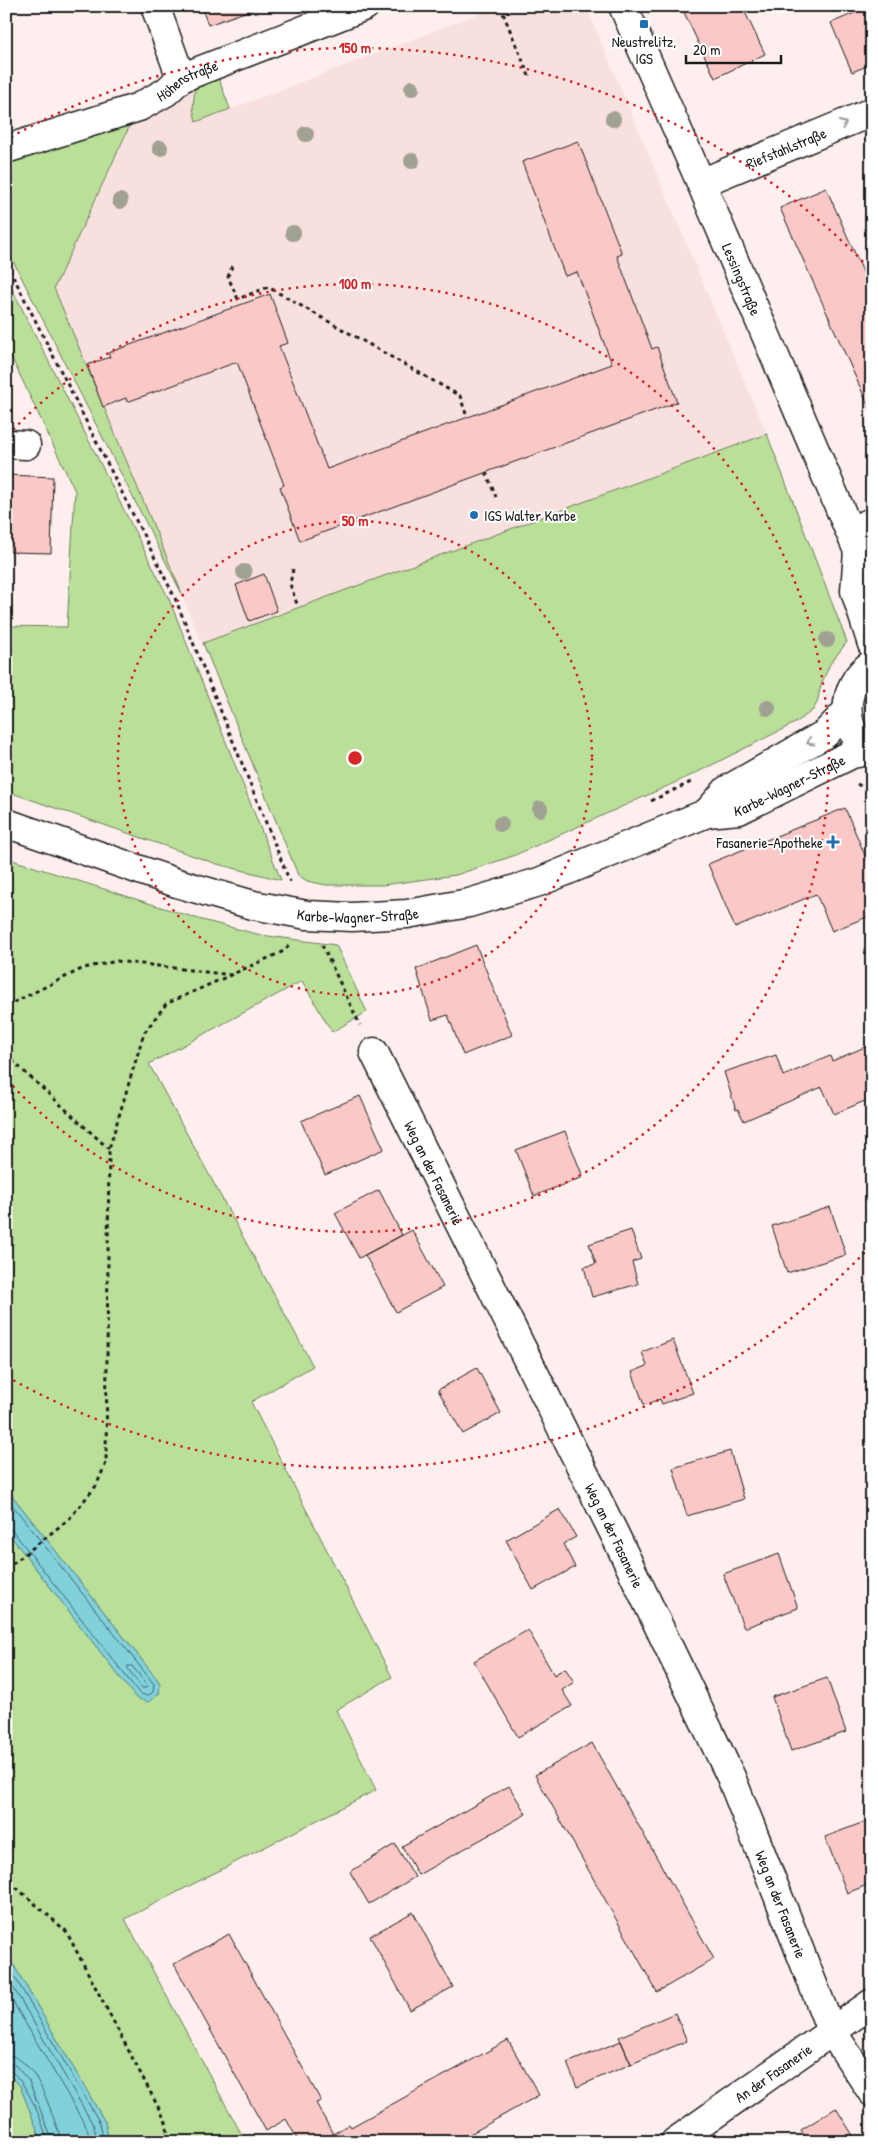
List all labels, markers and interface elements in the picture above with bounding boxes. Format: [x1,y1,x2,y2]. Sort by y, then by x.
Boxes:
marker: Neustrelitz, IGS [638,18,650,30]
place label: Neustrelitz, IGS [612,31,676,69]
scale bar [686,32,780,64]
text: 150 m [339,37,371,58]
text: 20 m [693,39,720,60]
street label: Höhenstraße [152,54,221,106]
one-way arrow [838,119,847,130]
street label: Riefstahlstraße [743,122,829,174]
street label: Lessingstraße [717,240,767,319]
text: 100 m [339,273,371,294]
place label: IGS Walter Karbe [484,505,576,526]
marker: IGS Walter Karbe [468,509,480,521]
text: 50 m [342,510,368,531]
one-way arrow [807,736,816,746]
centre of rings [346,749,364,767]
street label: Karbe-Wagner-Straße [733,749,848,821]
place label: Fasanerie-Apotheke [716,832,823,853]
marker: Fasanerie-Apotheke [827,836,839,848]
street label: Karbe-Wagner-Straße [295,902,420,928]
street label: Weg an der Fasanerie [399,1117,469,1228]
street label: Weg an der Fasanerie [580,1480,649,1591]
street label: Weg an der Fasanerie [751,1848,812,1961]
street label: An der Fasanerie [730,2038,816,2107]

